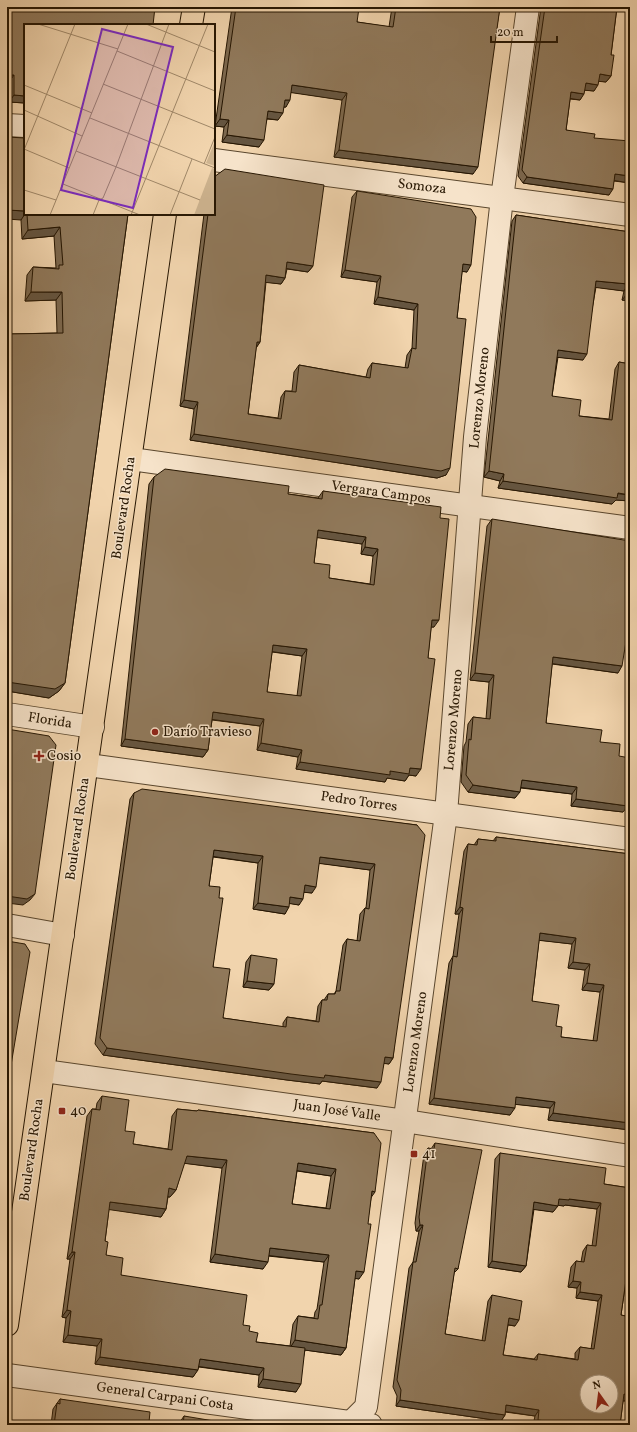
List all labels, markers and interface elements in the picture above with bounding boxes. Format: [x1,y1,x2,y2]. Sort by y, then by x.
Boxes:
scale bar [491,18,557,44]
inset map [24,24,215,215]
text: 20 m [497,25,524,41]
street label: Somoza [397,175,448,199]
street label: Lorenzo Moreno [465,346,495,450]
street label: Boulevard Rocha [107,455,141,561]
street label: Vergara Campos [330,477,432,509]
street label: Lorenzo Moreno [440,668,468,772]
street label: Florida [27,708,73,734]
place label: Darío Travieso [163,723,252,742]
marker: Darío Travieso [150,727,160,737]
place label: Cosio [47,747,81,766]
marker: Cosio [34,751,44,761]
street label: Boulevard Rocha [61,776,95,882]
street label: Pedro Torres [319,787,399,817]
street label: Lorenzo Moreno [400,990,432,1094]
street label: Juan José Valle [292,1095,382,1127]
street label: Boulevard Rocha [15,1097,49,1203]
place label: 40 [70,1102,87,1121]
marker: 40 [57,1106,67,1116]
place label: 41 [422,1145,436,1164]
marker: 41 [409,1149,419,1159]
north arrow [579,1374,619,1414]
street label: General Carpani Costa [95,1378,235,1416]
text: N [591,1378,603,1394]

